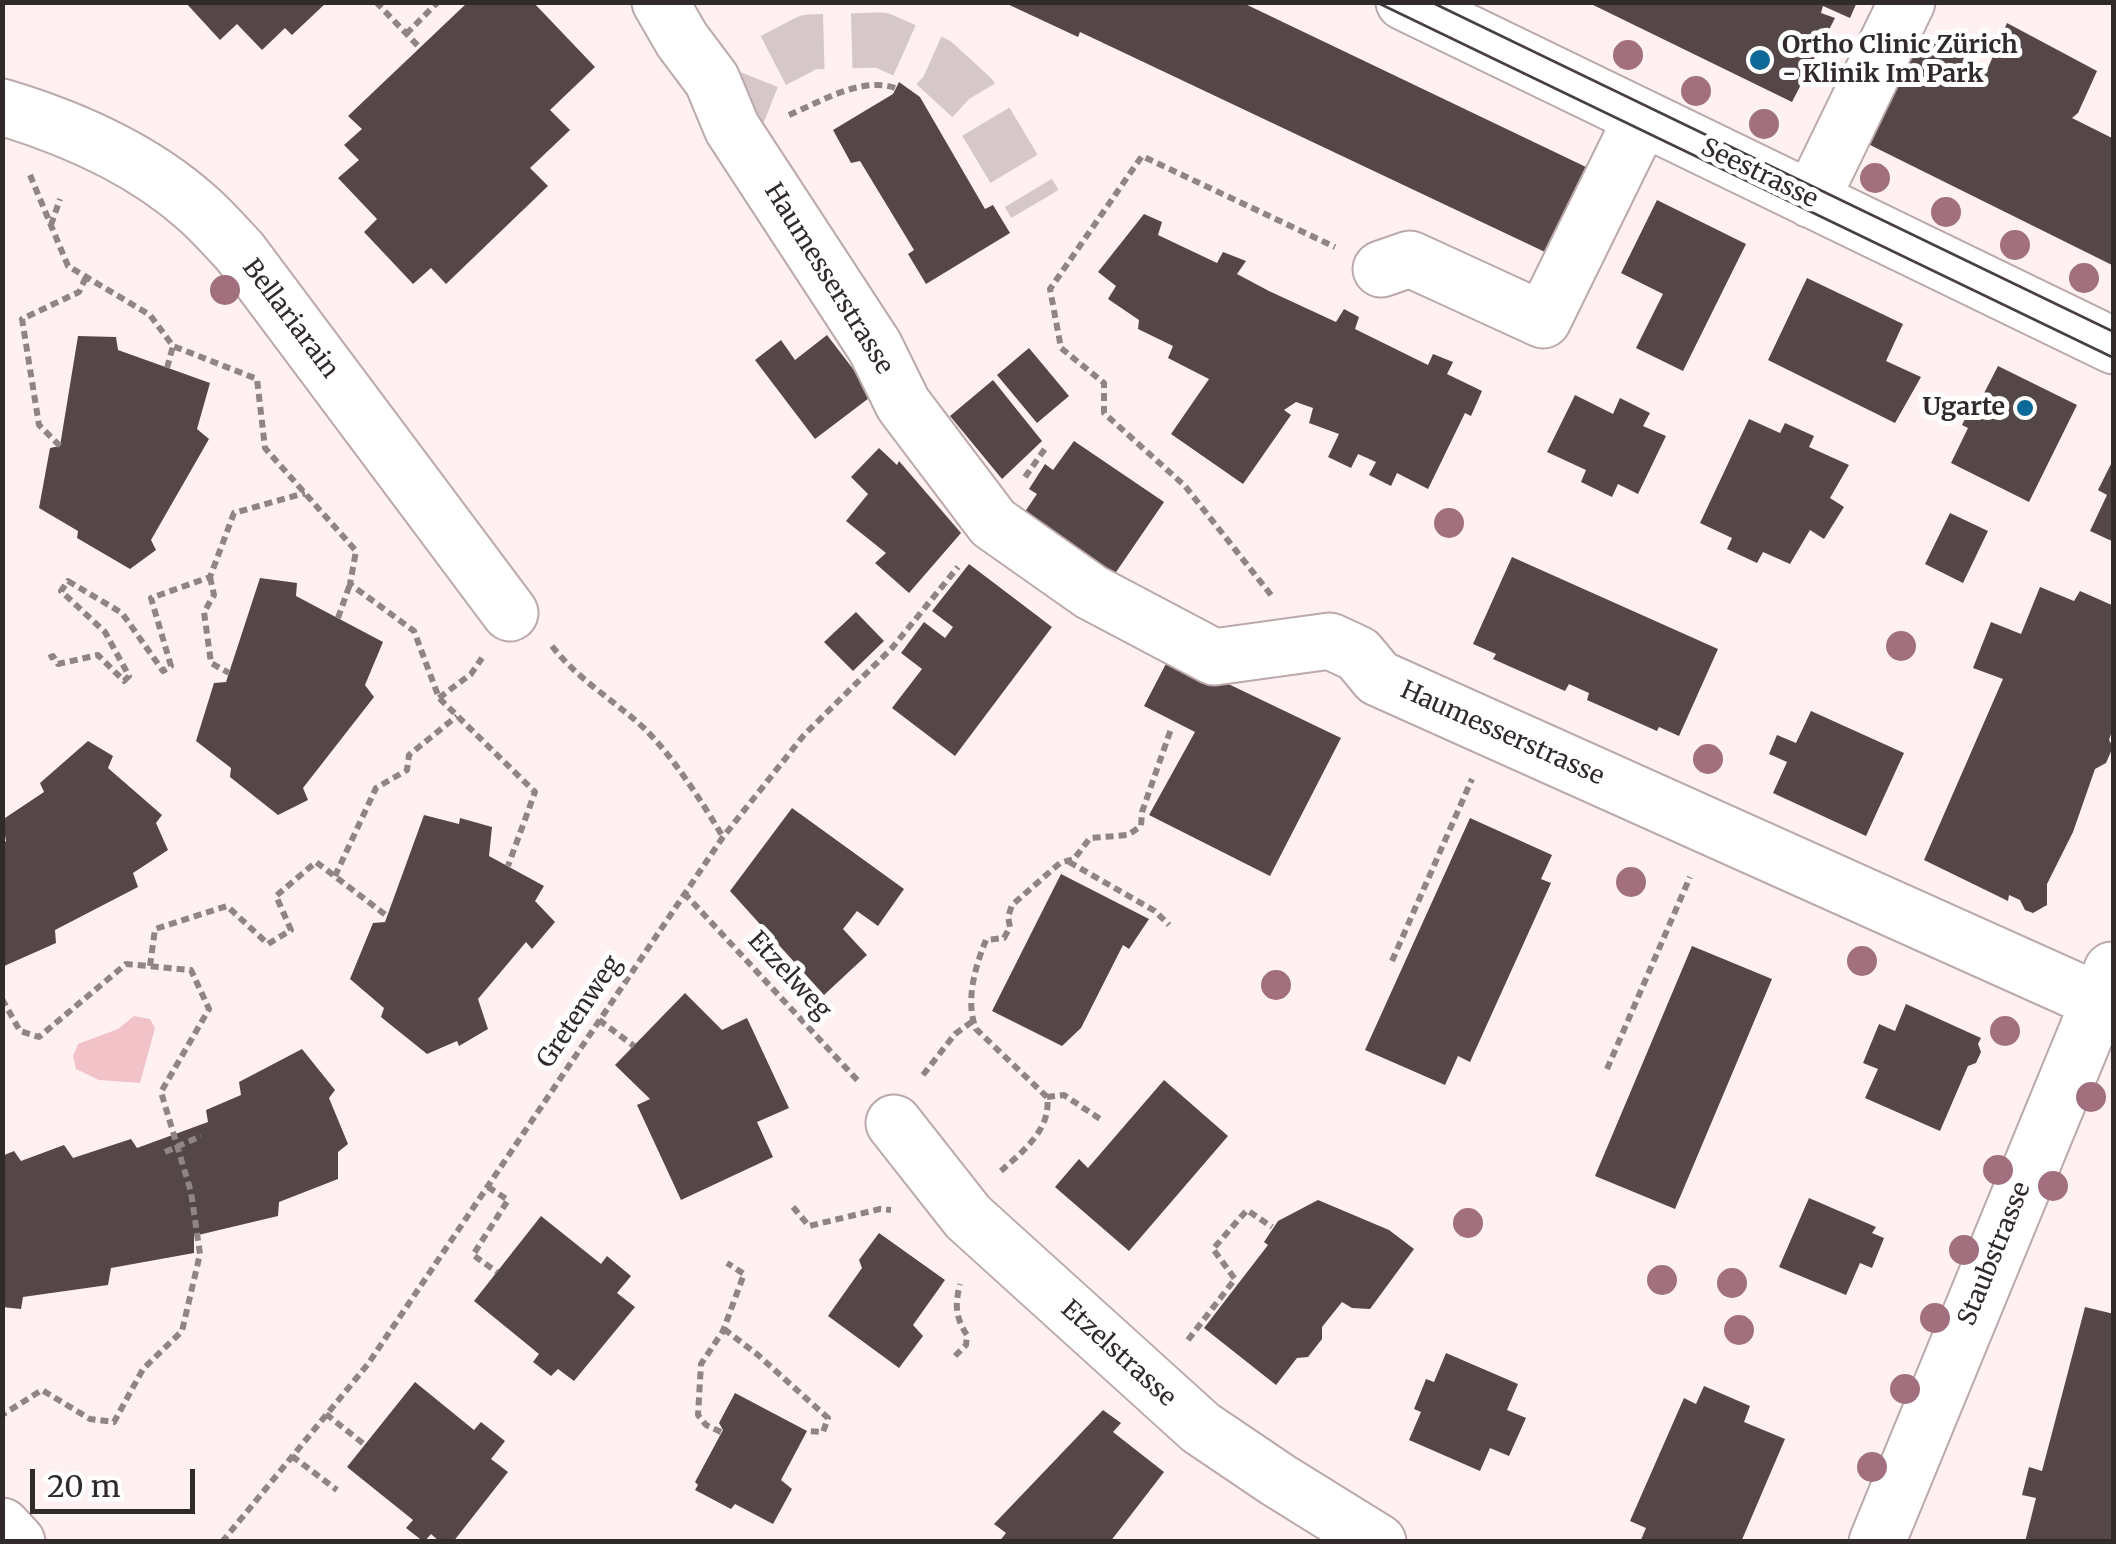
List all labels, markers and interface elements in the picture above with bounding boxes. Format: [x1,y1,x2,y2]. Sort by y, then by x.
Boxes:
place label: Ortho Clinic Zürich - Klinik Im Park [1782,31,2018,90]
marker: Ortho Clinic Zürich - Klinik Im Park [1747,47,1773,73]
street label: Seestrasse [1696,133,1822,215]
street label: Haumesserstrasse [757,178,899,380]
street label: Bellariarain [236,254,344,384]
place label: Ugarte [1923,393,2005,423]
marker: Ugarte [2014,397,2036,419]
street label: Haumesserstrasse [1396,676,1608,792]
street label: Etzelweg [741,926,837,1026]
street label: Gretenweg [531,950,629,1074]
street label: Staubstrasse [1953,1178,2037,1330]
street label: Etzelstrasse [1054,1295,1182,1413]
scale bar [35,1449,200,1511]
text: 20 m [47,1467,120,1505]

